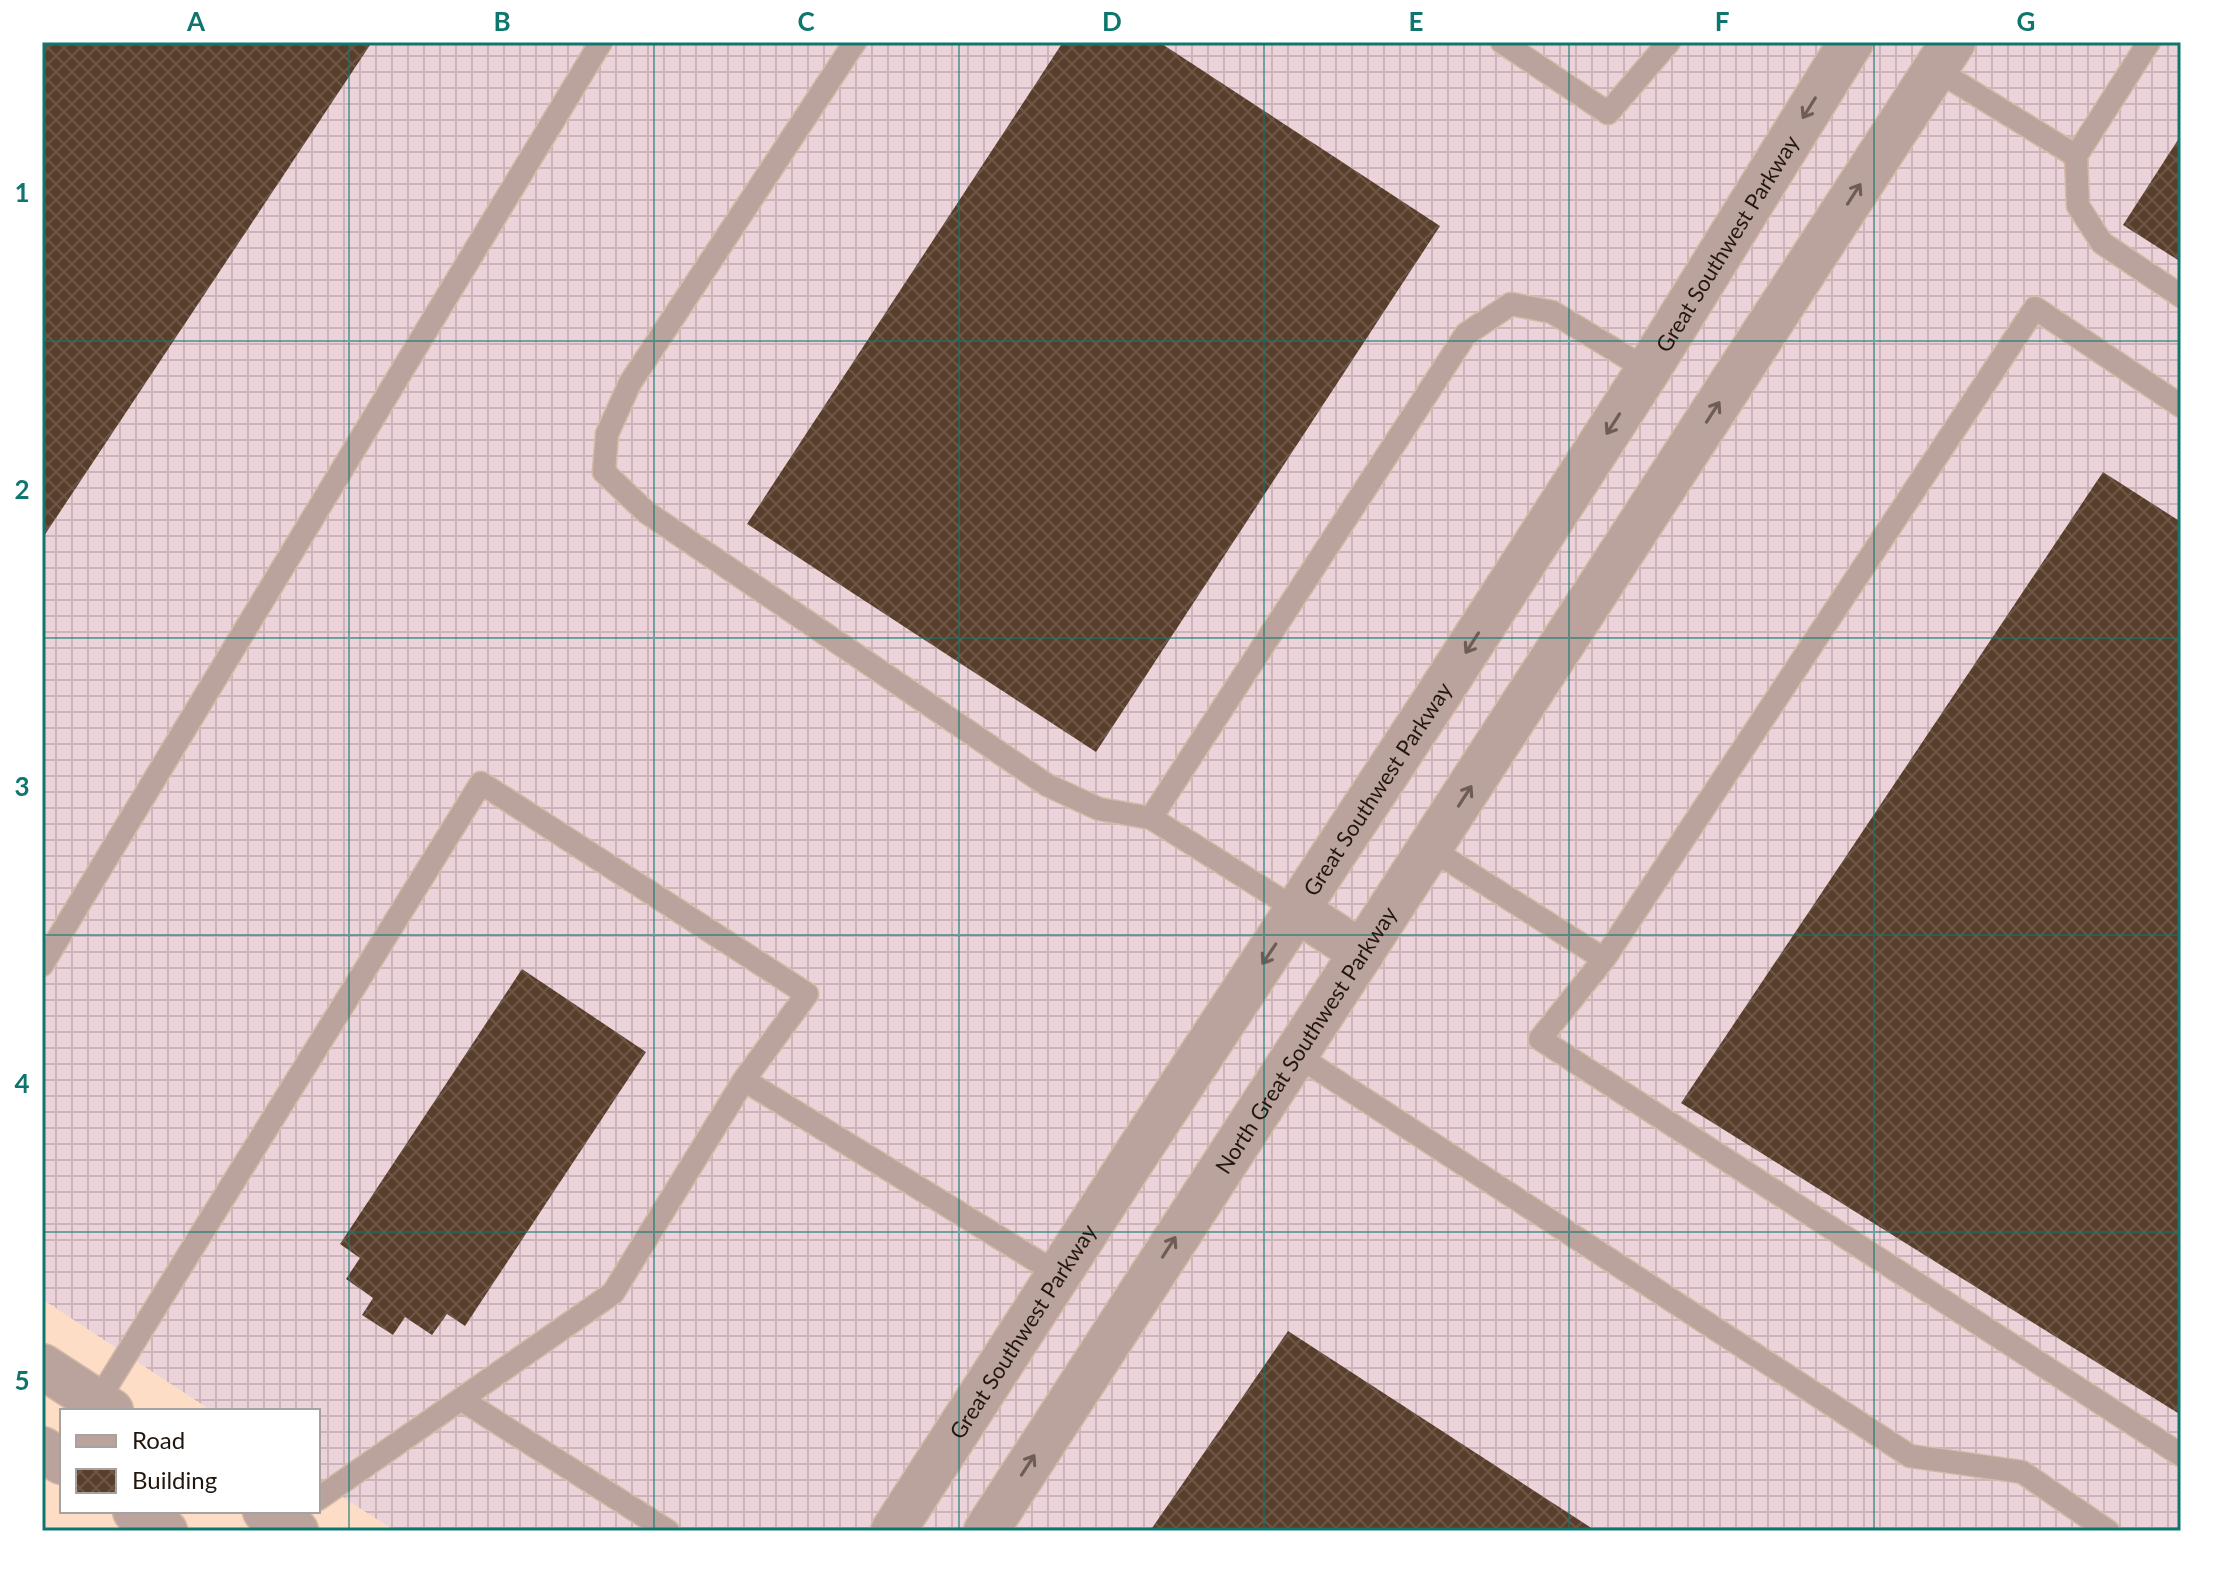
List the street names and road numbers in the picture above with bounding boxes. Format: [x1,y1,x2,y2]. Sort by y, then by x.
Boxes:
street label: Great Southwest Parkway [1649,129,1804,357]
street label: Great Southwest Parkway [1297,676,1457,901]
street label: North Great Southwest Parkway [1209,900,1402,1178]
street label: Great Southwest Parkway [943,1218,1102,1443]

